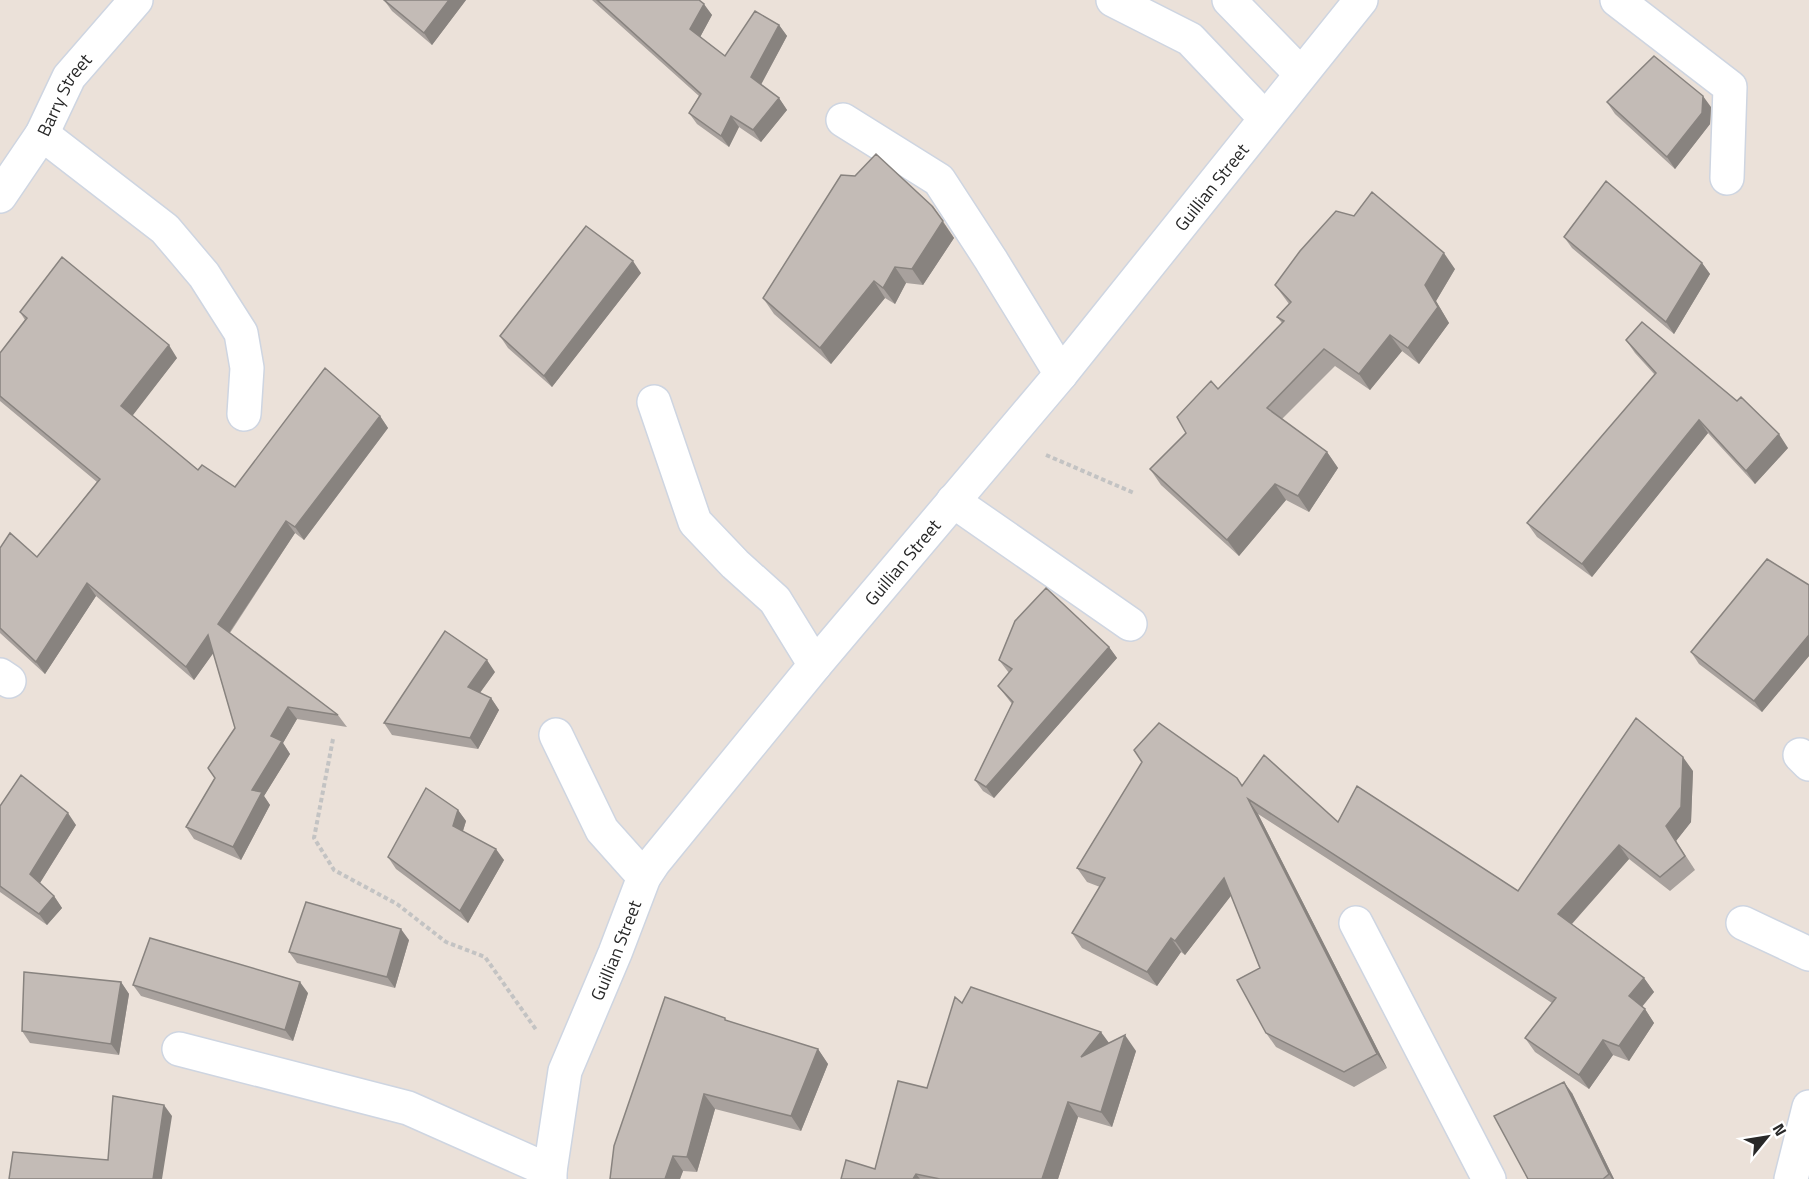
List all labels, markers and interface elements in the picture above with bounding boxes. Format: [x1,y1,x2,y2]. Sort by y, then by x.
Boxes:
street label: Barry Street [29,47,98,140]
street label: Guillian Street [1167,137,1255,237]
street label: Guillian Street [858,512,947,611]
street label: Guillian Street [583,895,648,1005]
north arrow [1737,1107,1797,1167]
text: N [1767,1119,1793,1140]

